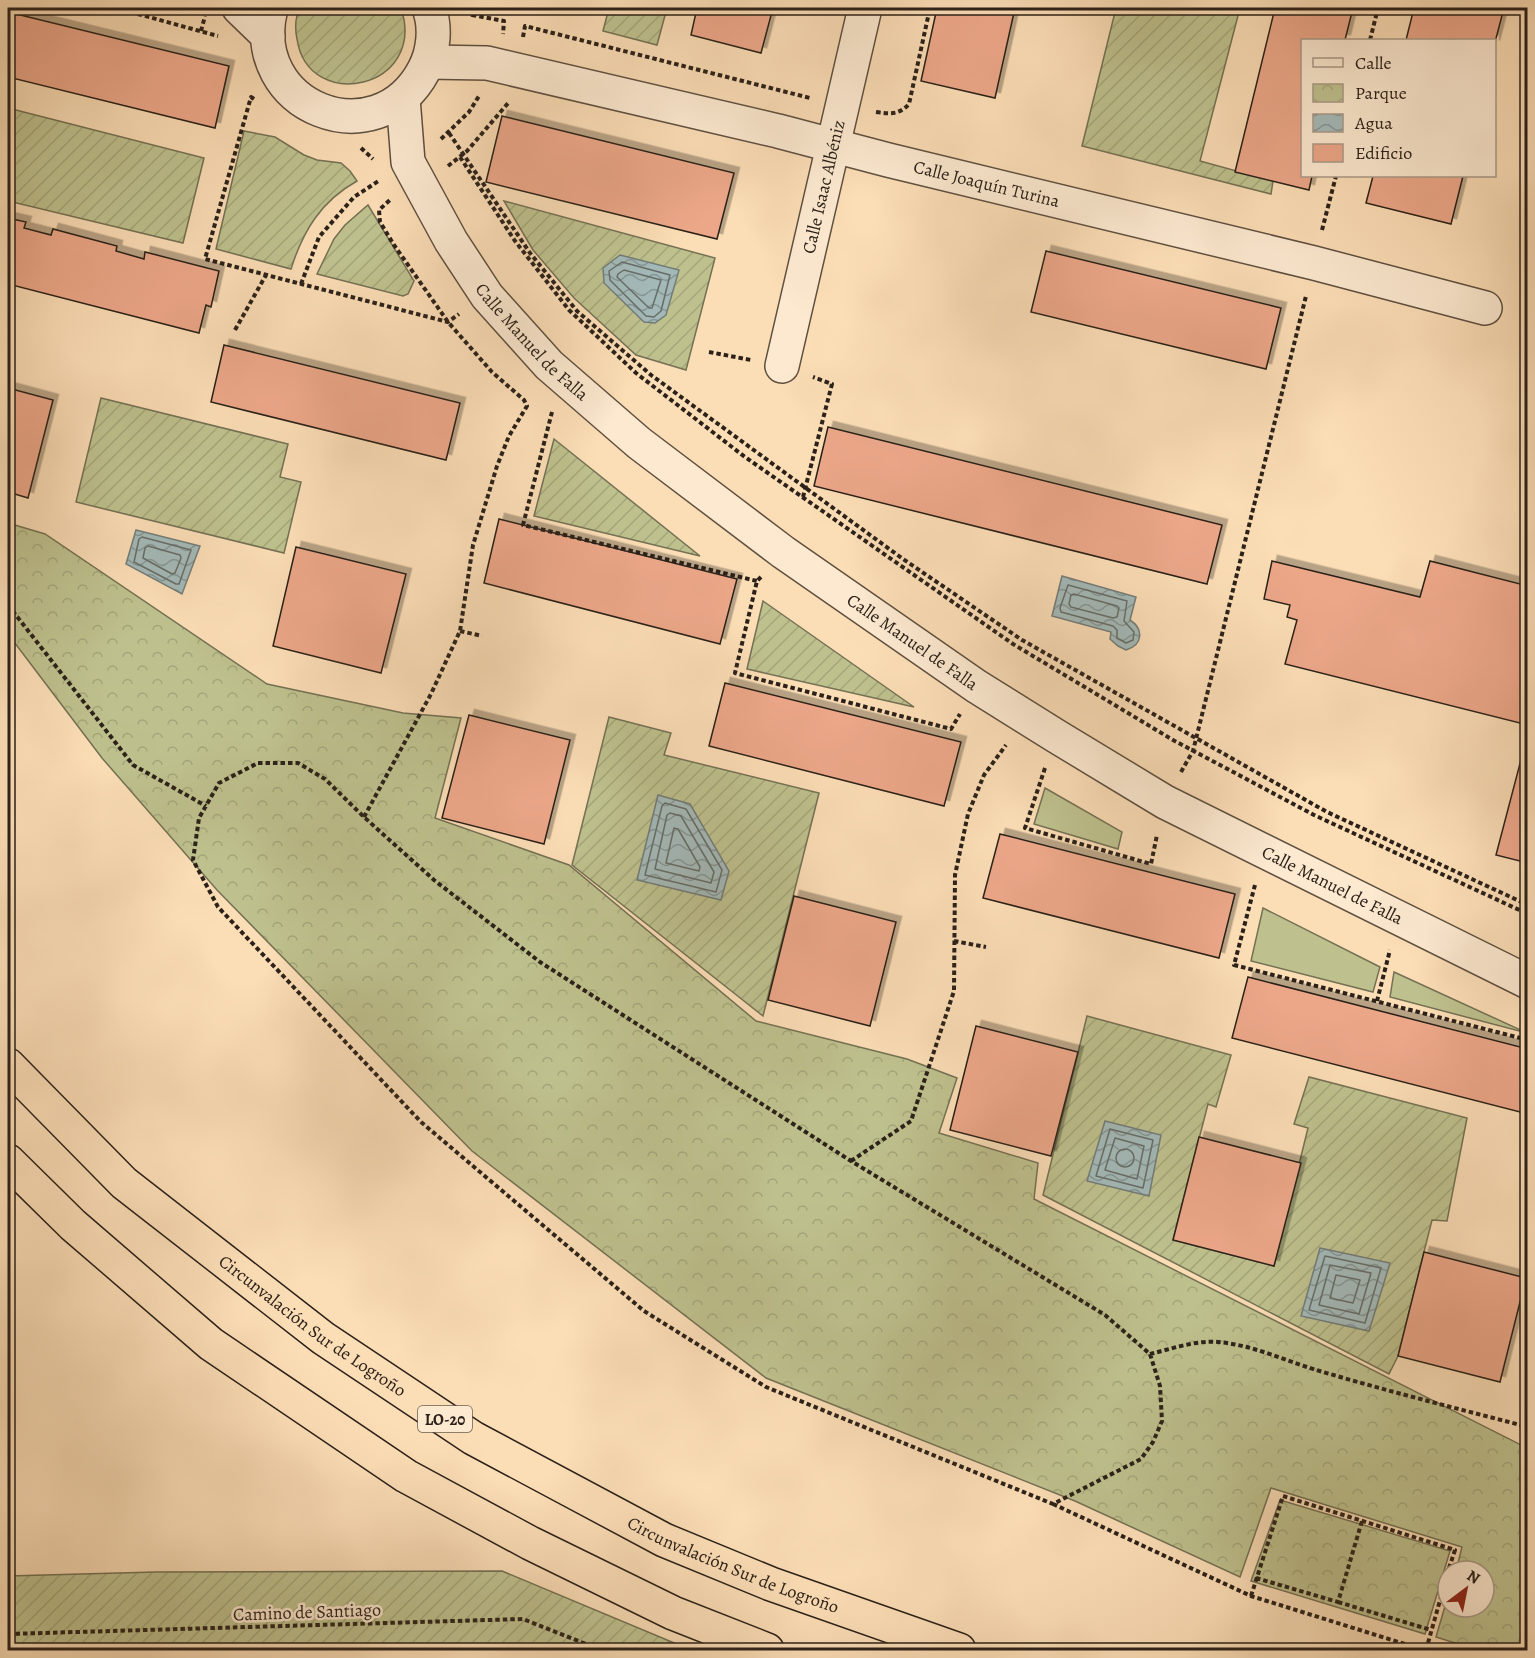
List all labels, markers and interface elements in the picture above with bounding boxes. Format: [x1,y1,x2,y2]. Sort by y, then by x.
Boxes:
legend [1301,39,1496,177]
text: Calle [1355,51,1392,75]
text: Parque [1355,81,1407,105]
text: Agua [1354,111,1393,135]
street label: Calle Isaac Albéniz [796,118,851,256]
text: Edificio [1355,141,1412,165]
street label: Calle Joaquín Turina [911,155,1063,213]
street label: Calle Manuel de Falla [470,278,594,406]
street label: Calle Manuel de Falla [842,588,983,696]
street label: Calle Manuel de Falla [1258,840,1408,930]
street label: Circunvalación Sur de Logroño [214,1249,411,1402]
road number: LO-20 [418,1406,472,1432]
street label: Circunvalación Sur de Logroño [623,1511,842,1619]
north arrow [1436,1559,1496,1619]
text: N [1463,1565,1484,1590]
street label: Camino de Santiago [233,1597,382,1627]

